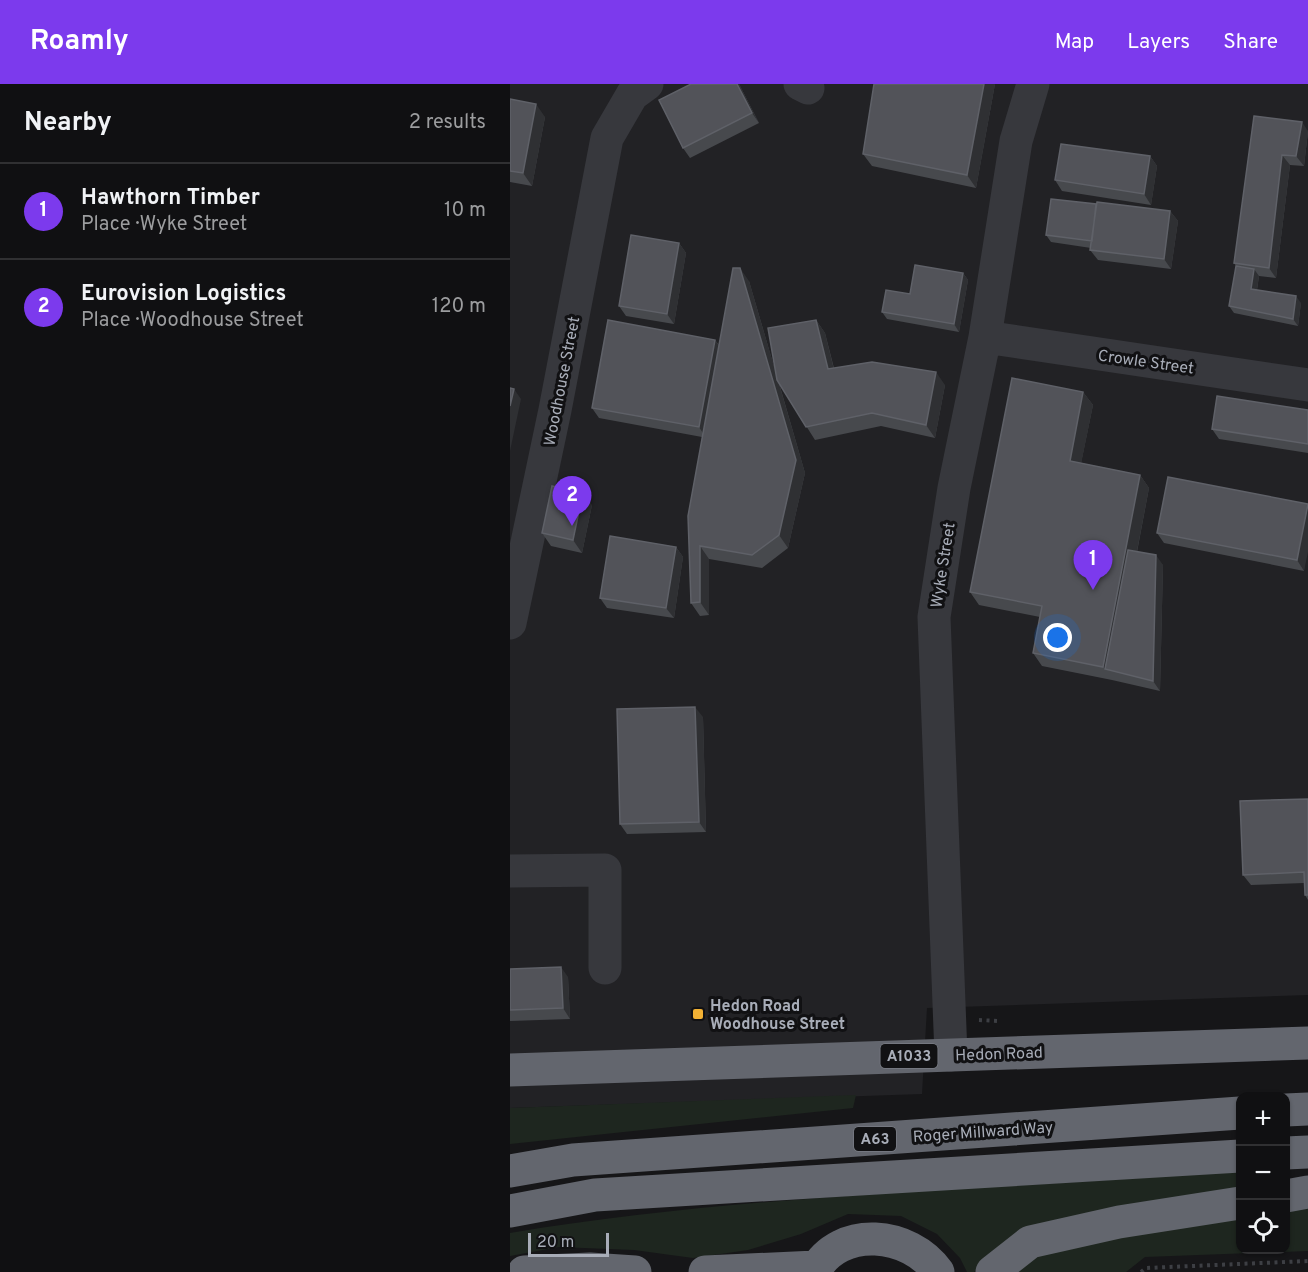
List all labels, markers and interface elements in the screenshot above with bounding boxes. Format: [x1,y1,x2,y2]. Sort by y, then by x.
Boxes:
text: Roamly [30,24,129,60]
text: Map [1055,29,1094,56]
text: Layers [1127,29,1190,56]
text: Share [1223,29,1278,56]
text: Nearby [24,107,112,140]
text: 2 results [409,110,486,136]
text: Hawthorn Timber [81,185,260,212]
text: 1 [40,198,48,224]
text: 10 m [444,198,486,224]
text: Place · Wyke Street [81,212,247,238]
text: Eurovision Logistics [81,281,286,308]
text: 2 [37,294,50,320]
text: 120 m [432,294,486,320]
text: Place · Woodhouse Street [81,308,304,334]
street label: Woodhouse Street [541,315,585,448]
street label: Crowle Street [1096,346,1195,380]
pin: 2 [552,476,592,526]
street label: Wyke Street [927,521,961,609]
pin: 1 [1074,540,1112,590]
your location [1043,623,1072,652]
place label: Hedon Road Woodhouse Street [710,997,845,1035]
marker: Hedon Road Woodhouse Street [691,1007,705,1021]
street label: Hedon Road [955,1043,1043,1067]
road number: A1033 [880,1044,938,1068]
map controls [1236,1092,1290,1254]
button: + [1236,1092,1290,1146]
street label: Roger Millward Way [912,1118,1054,1148]
road number: A63 [854,1127,896,1151]
button: − [1236,1146,1290,1200]
button: locate [1236,1200,1290,1254]
scale bar [528,1230,609,1258]
text: 20 m [537,1233,574,1253]

